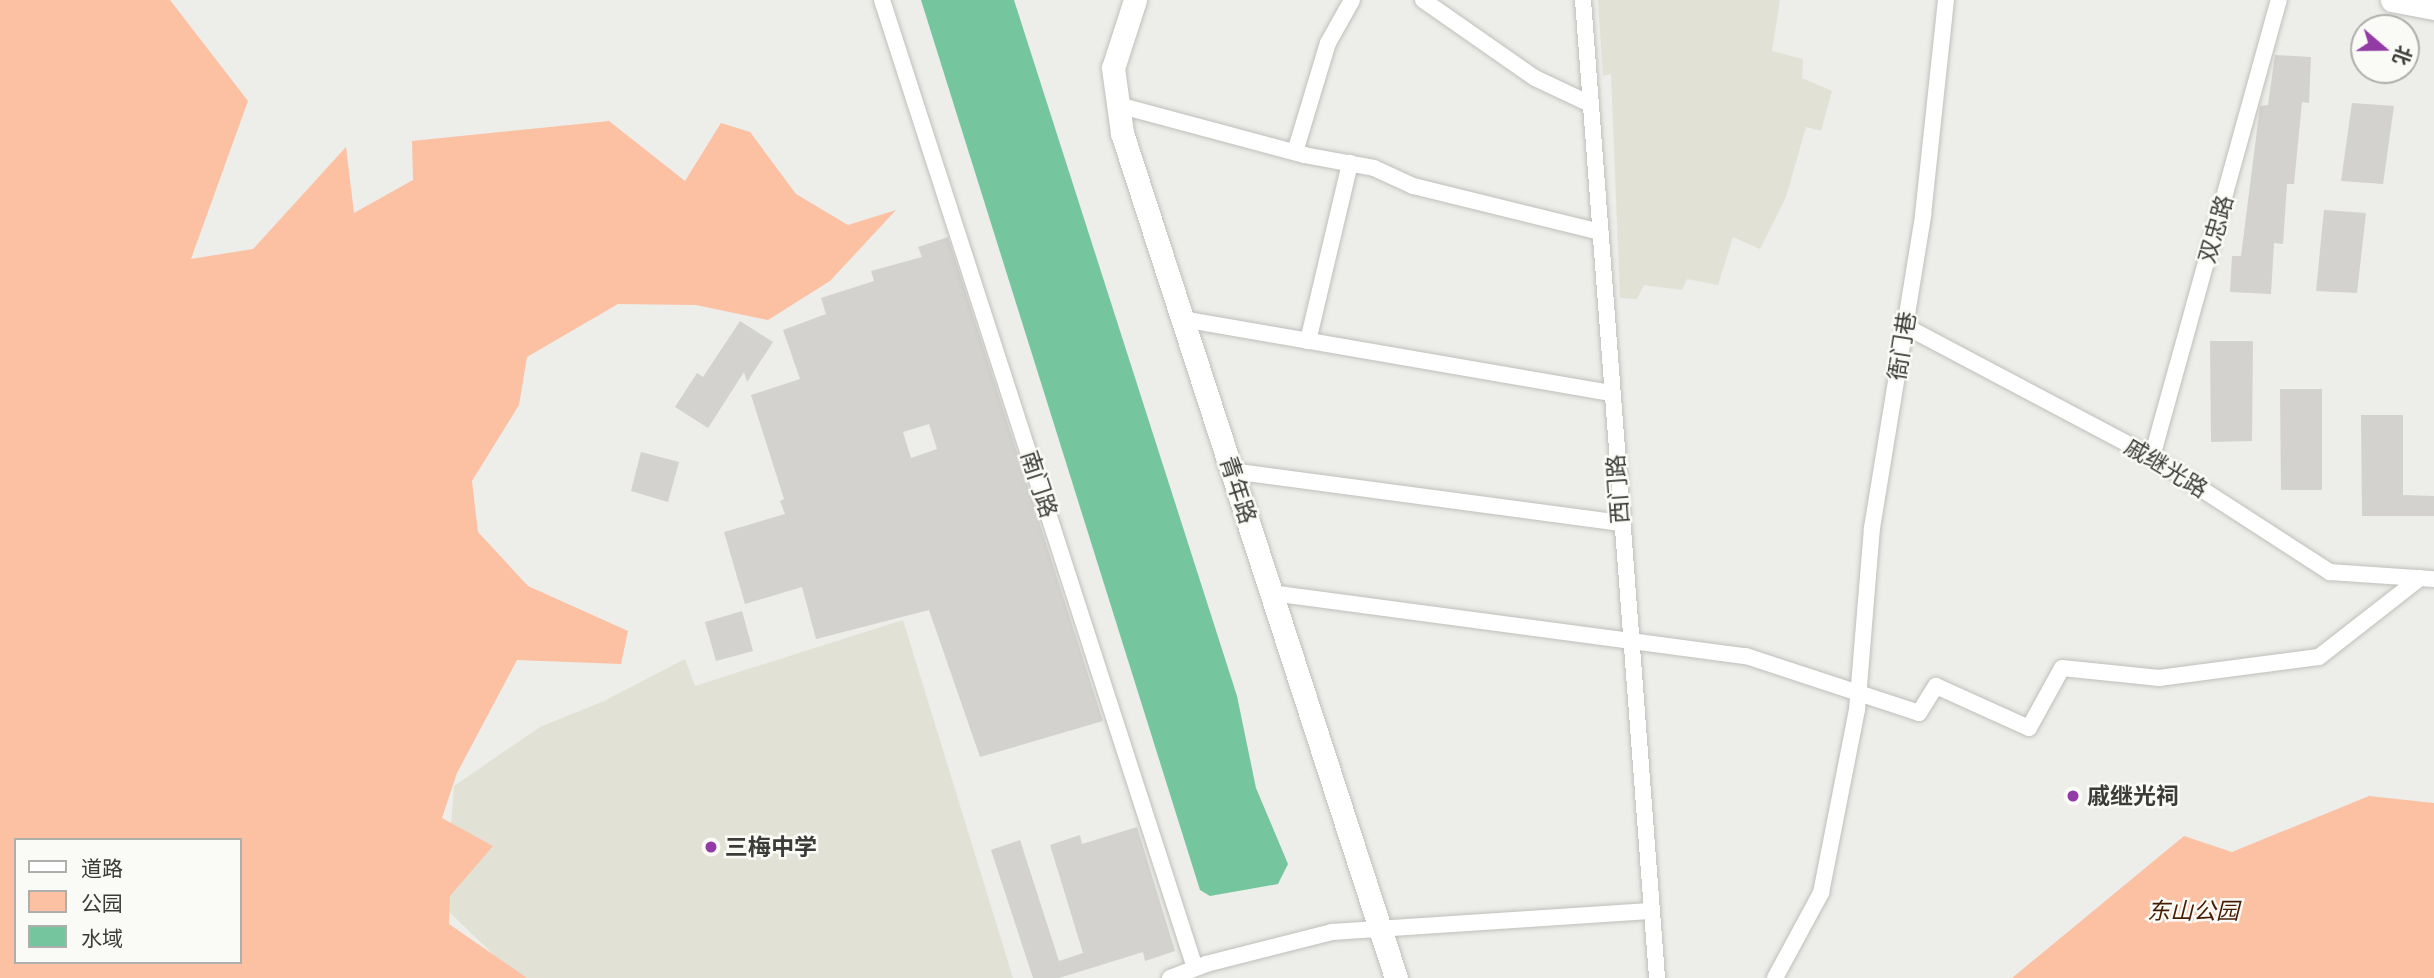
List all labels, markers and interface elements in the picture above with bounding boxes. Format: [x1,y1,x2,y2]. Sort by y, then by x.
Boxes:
north arrow [2350,14,2420,84]
text: 北 [2388,42,2418,69]
street label: 双忠路 [2193,192,2239,266]
street label: 衙门巷 [1883,310,1921,382]
street label: 戚继光路 [2119,432,2213,504]
street label: 南门路 [1015,447,1063,521]
street label: 青年路 [1214,453,1262,527]
street label: 西门路 [1602,454,1634,524]
place label: 戚继光祠 [2087,782,2179,810]
marker: 戚继光祠 [2065,788,2081,804]
place label: 三梅中学 [725,833,817,861]
legend [14,838,242,964]
marker: 三梅中学 [703,839,719,855]
text: 道路 [81,854,123,882]
text: 公园 [81,889,123,917]
park label: 东山公园 [2147,897,2239,925]
text: 水域 [81,924,123,952]

